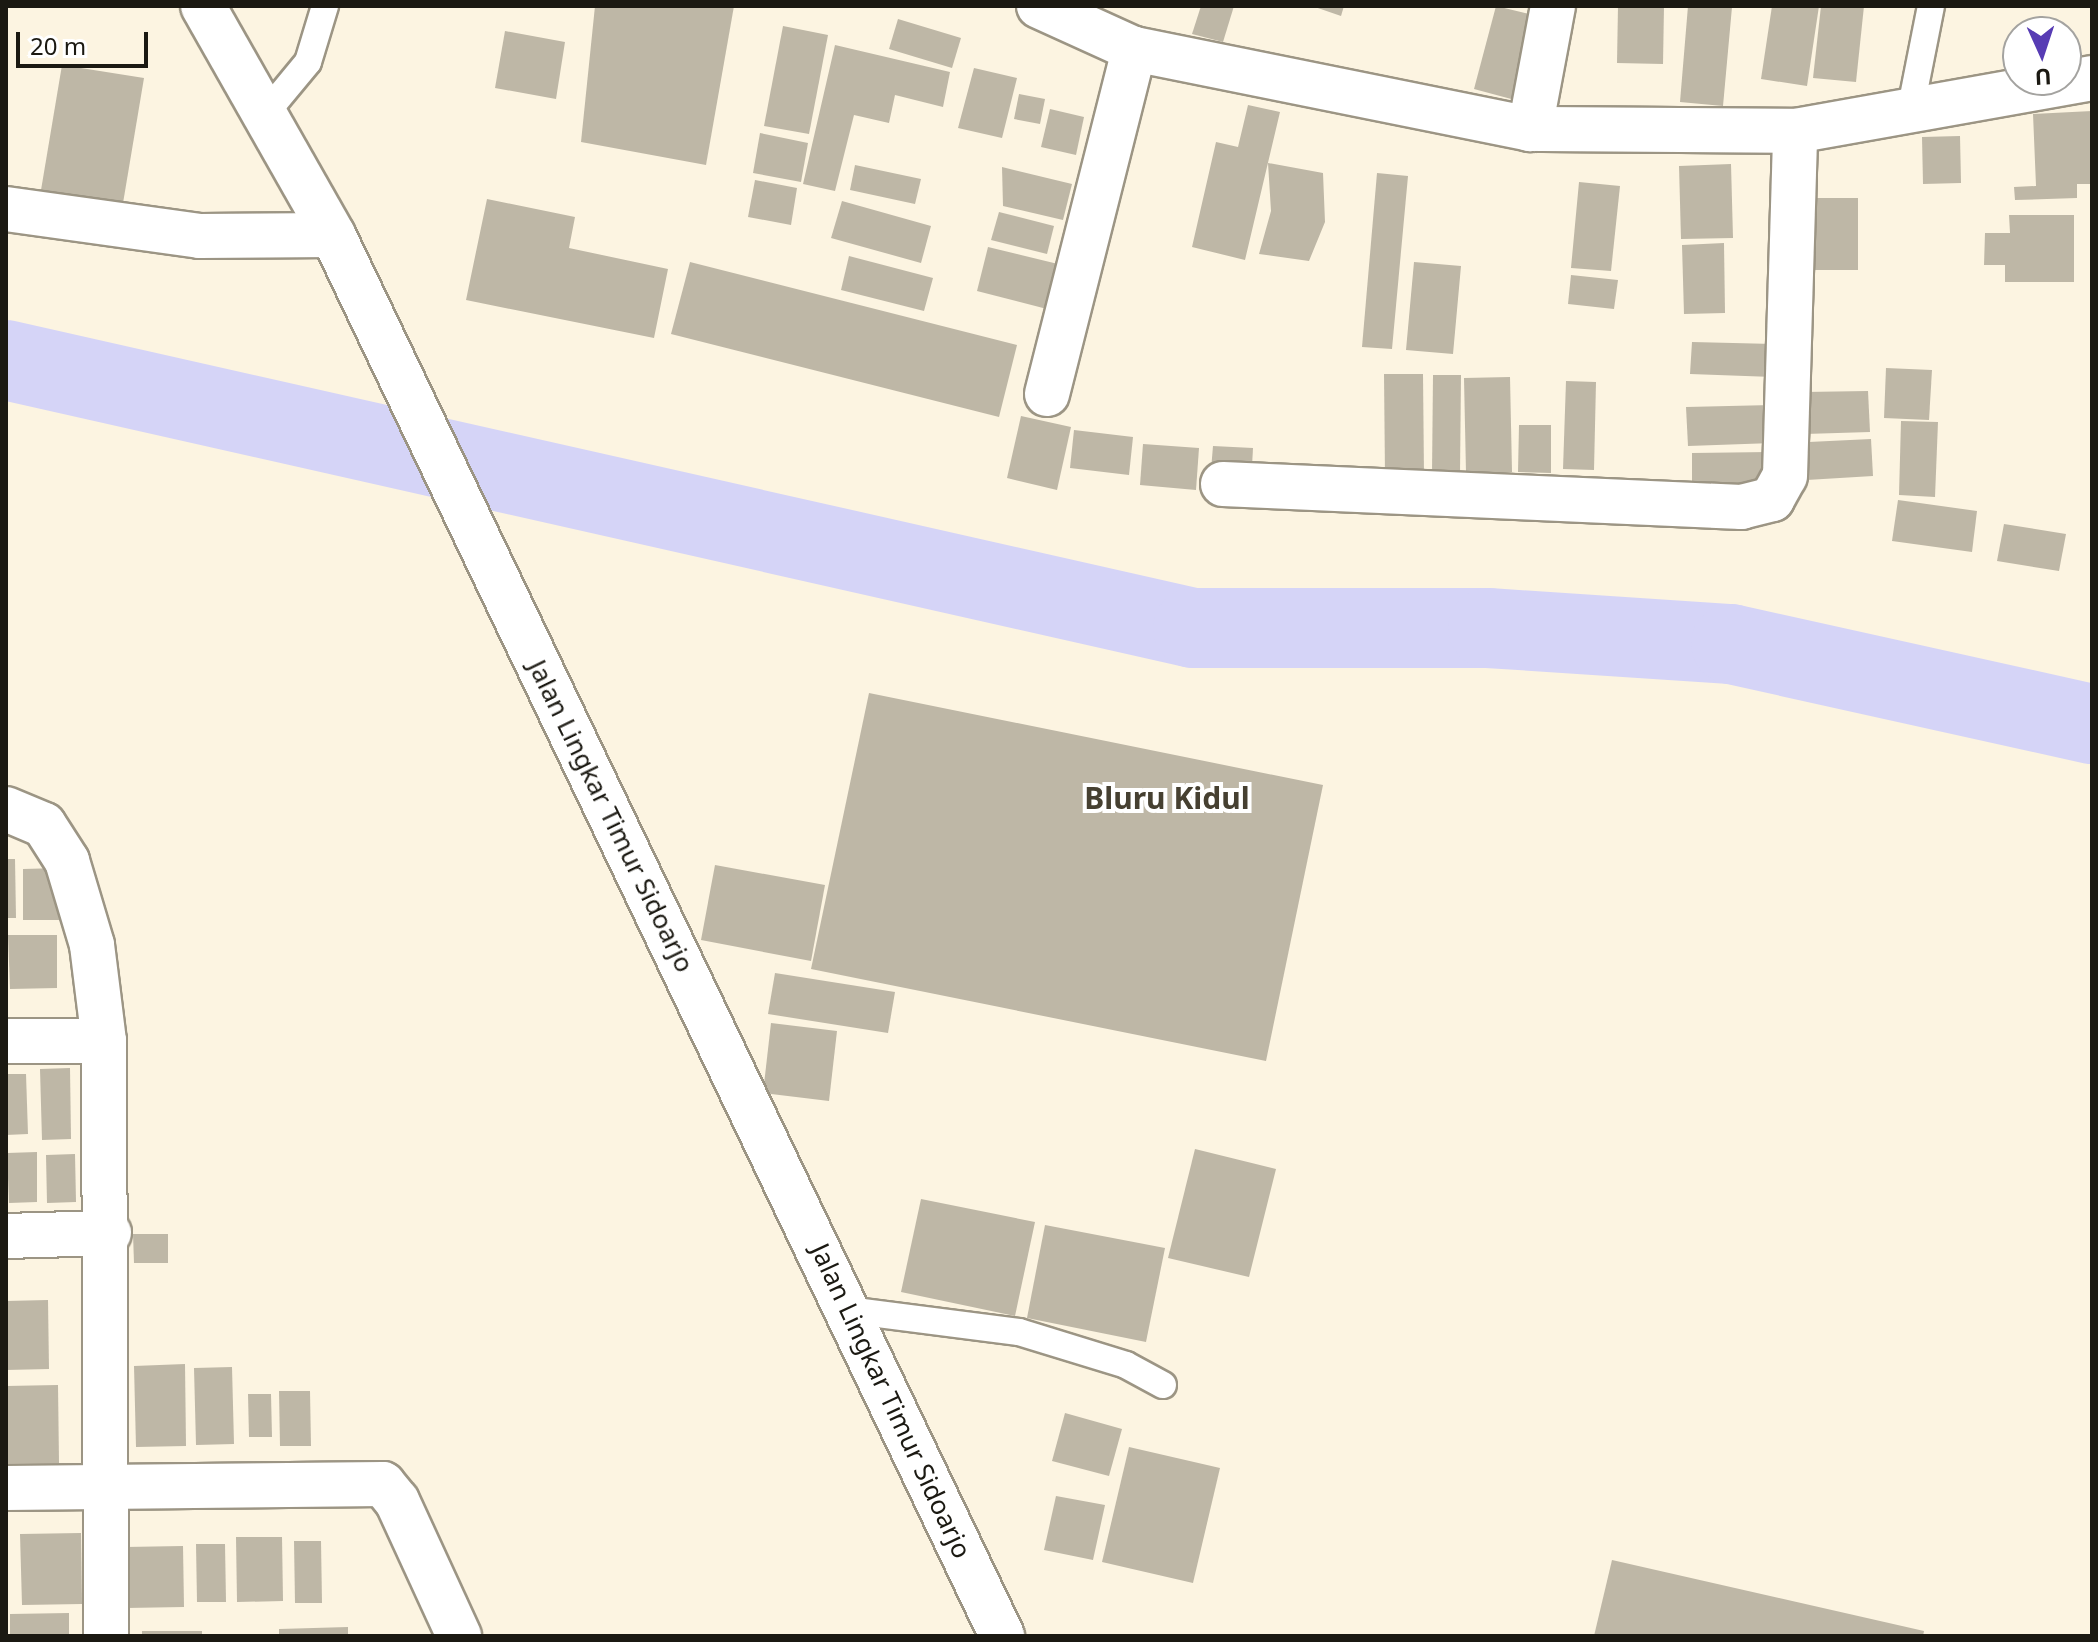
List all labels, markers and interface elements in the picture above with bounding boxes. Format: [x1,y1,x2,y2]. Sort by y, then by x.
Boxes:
scale bar [20,16,152,66]
north arrow [2002,16,2082,96]
text: 20 m [30,29,86,62]
text: U [2034,63,2052,93]
street label: Jalan Lingkar Timur Sidoarjo [522,655,700,977]
district label: Bluru Kidul [1084,780,1250,816]
street label: Jalan Lingkar Timur Sidoarjo [804,1239,978,1563]

